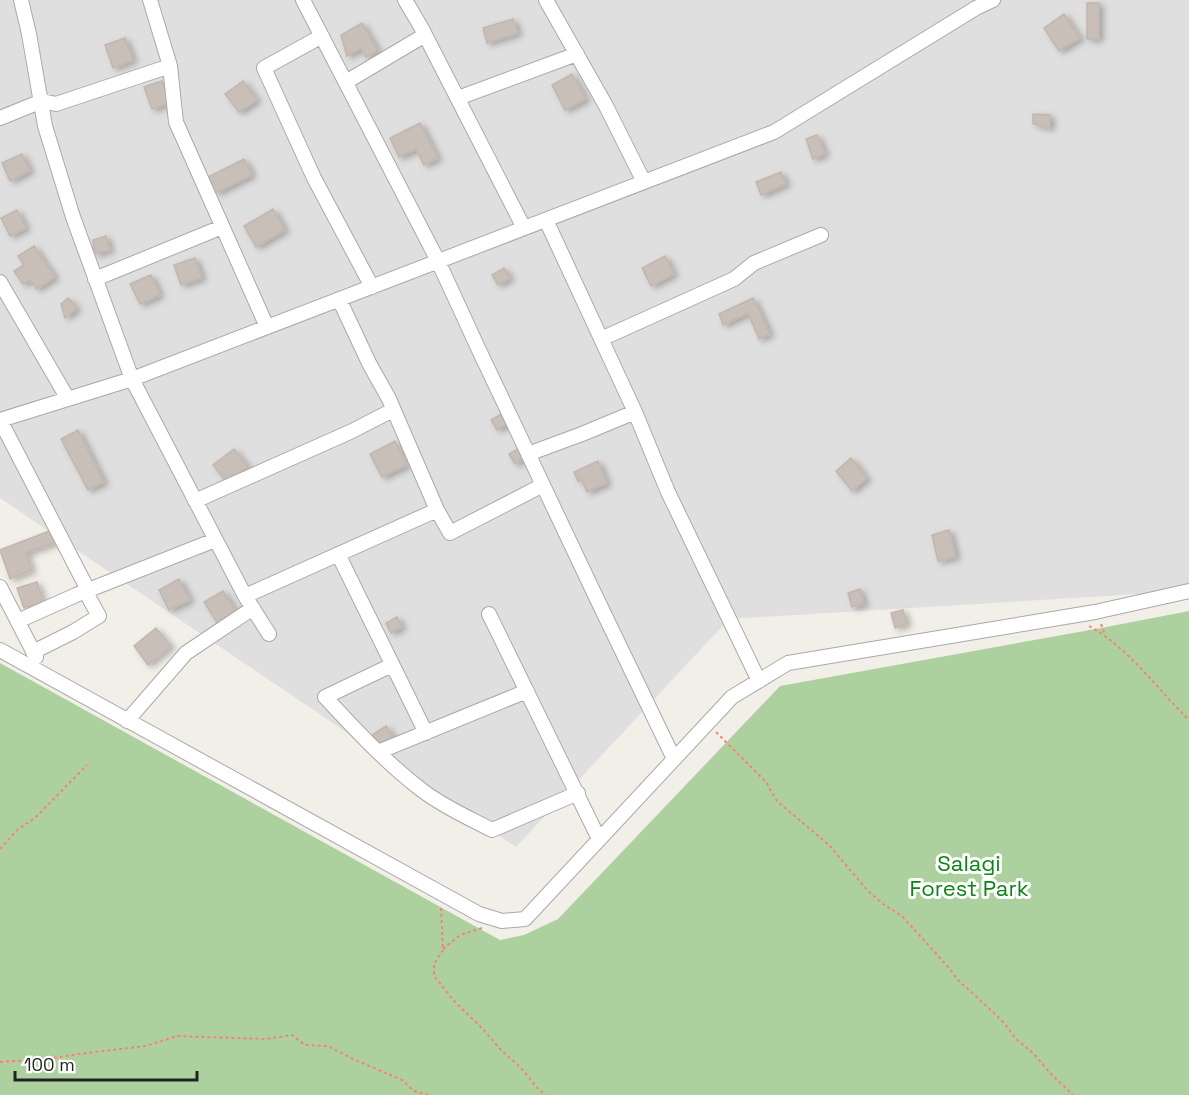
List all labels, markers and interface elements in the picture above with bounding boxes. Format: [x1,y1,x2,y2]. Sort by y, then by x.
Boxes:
park label: Salagi Forest Park [909,849,1029,902]
scale bar [15,1044,196,1082]
text: 100 m [24,1053,75,1076]

